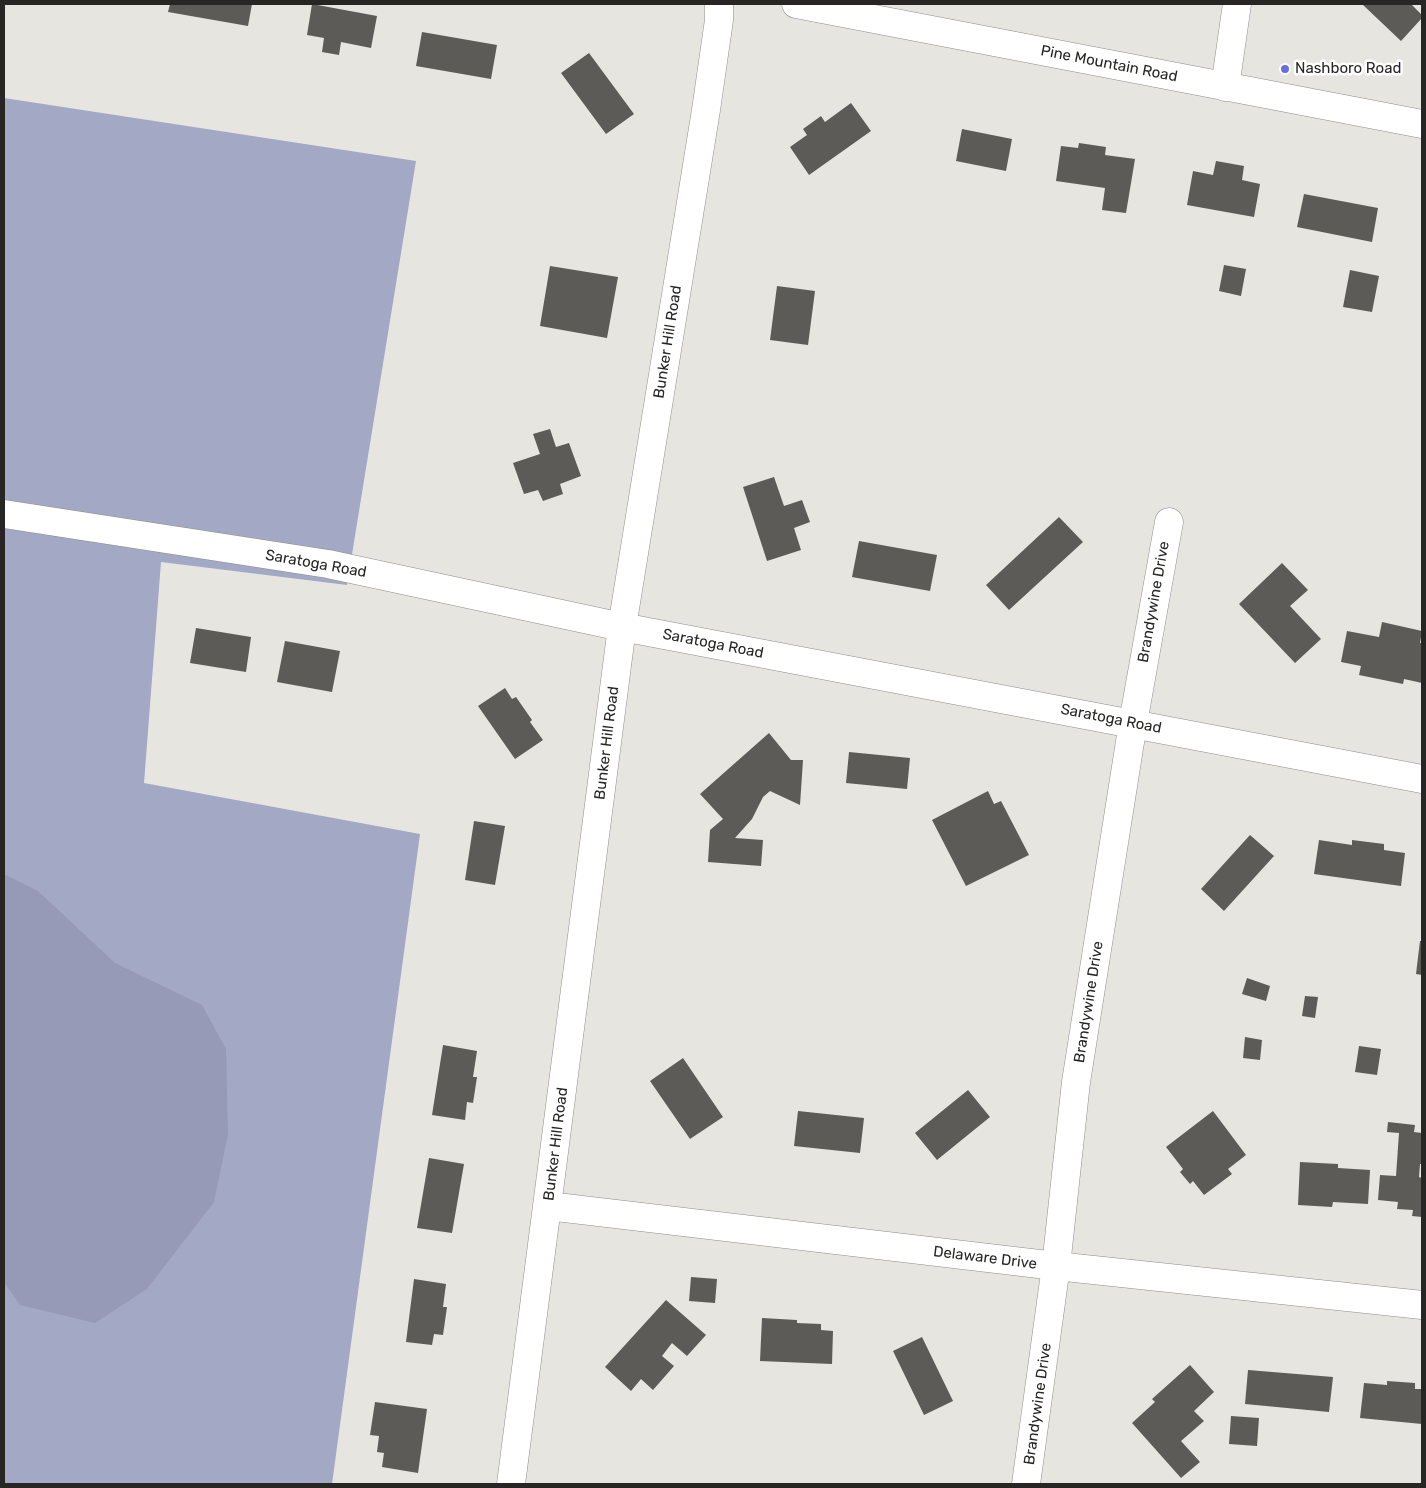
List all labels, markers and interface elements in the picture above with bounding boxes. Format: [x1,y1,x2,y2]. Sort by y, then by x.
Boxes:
street label: Pine Mountain Road [1039,42,1179,86]
place label: Nashboro Road [1295,60,1401,78]
marker: Nashboro Road [1279,63,1291,75]
street label: Bunker Hill Road [650,284,686,400]
street label: Brandywine Drive [1134,540,1174,664]
street label: Saratoga Road [264,546,368,582]
street label: Saratoga Road [661,625,765,663]
street label: Bunker Hill Road [591,685,623,801]
street label: Saratoga Road [1059,700,1163,738]
street label: Brandywine Drive [1070,940,1108,1064]
street label: Bunker Hill Road [540,1086,572,1202]
street label: Delaware Drive [932,1243,1038,1273]
street label: Brandywine Drive [1021,1342,1055,1466]

